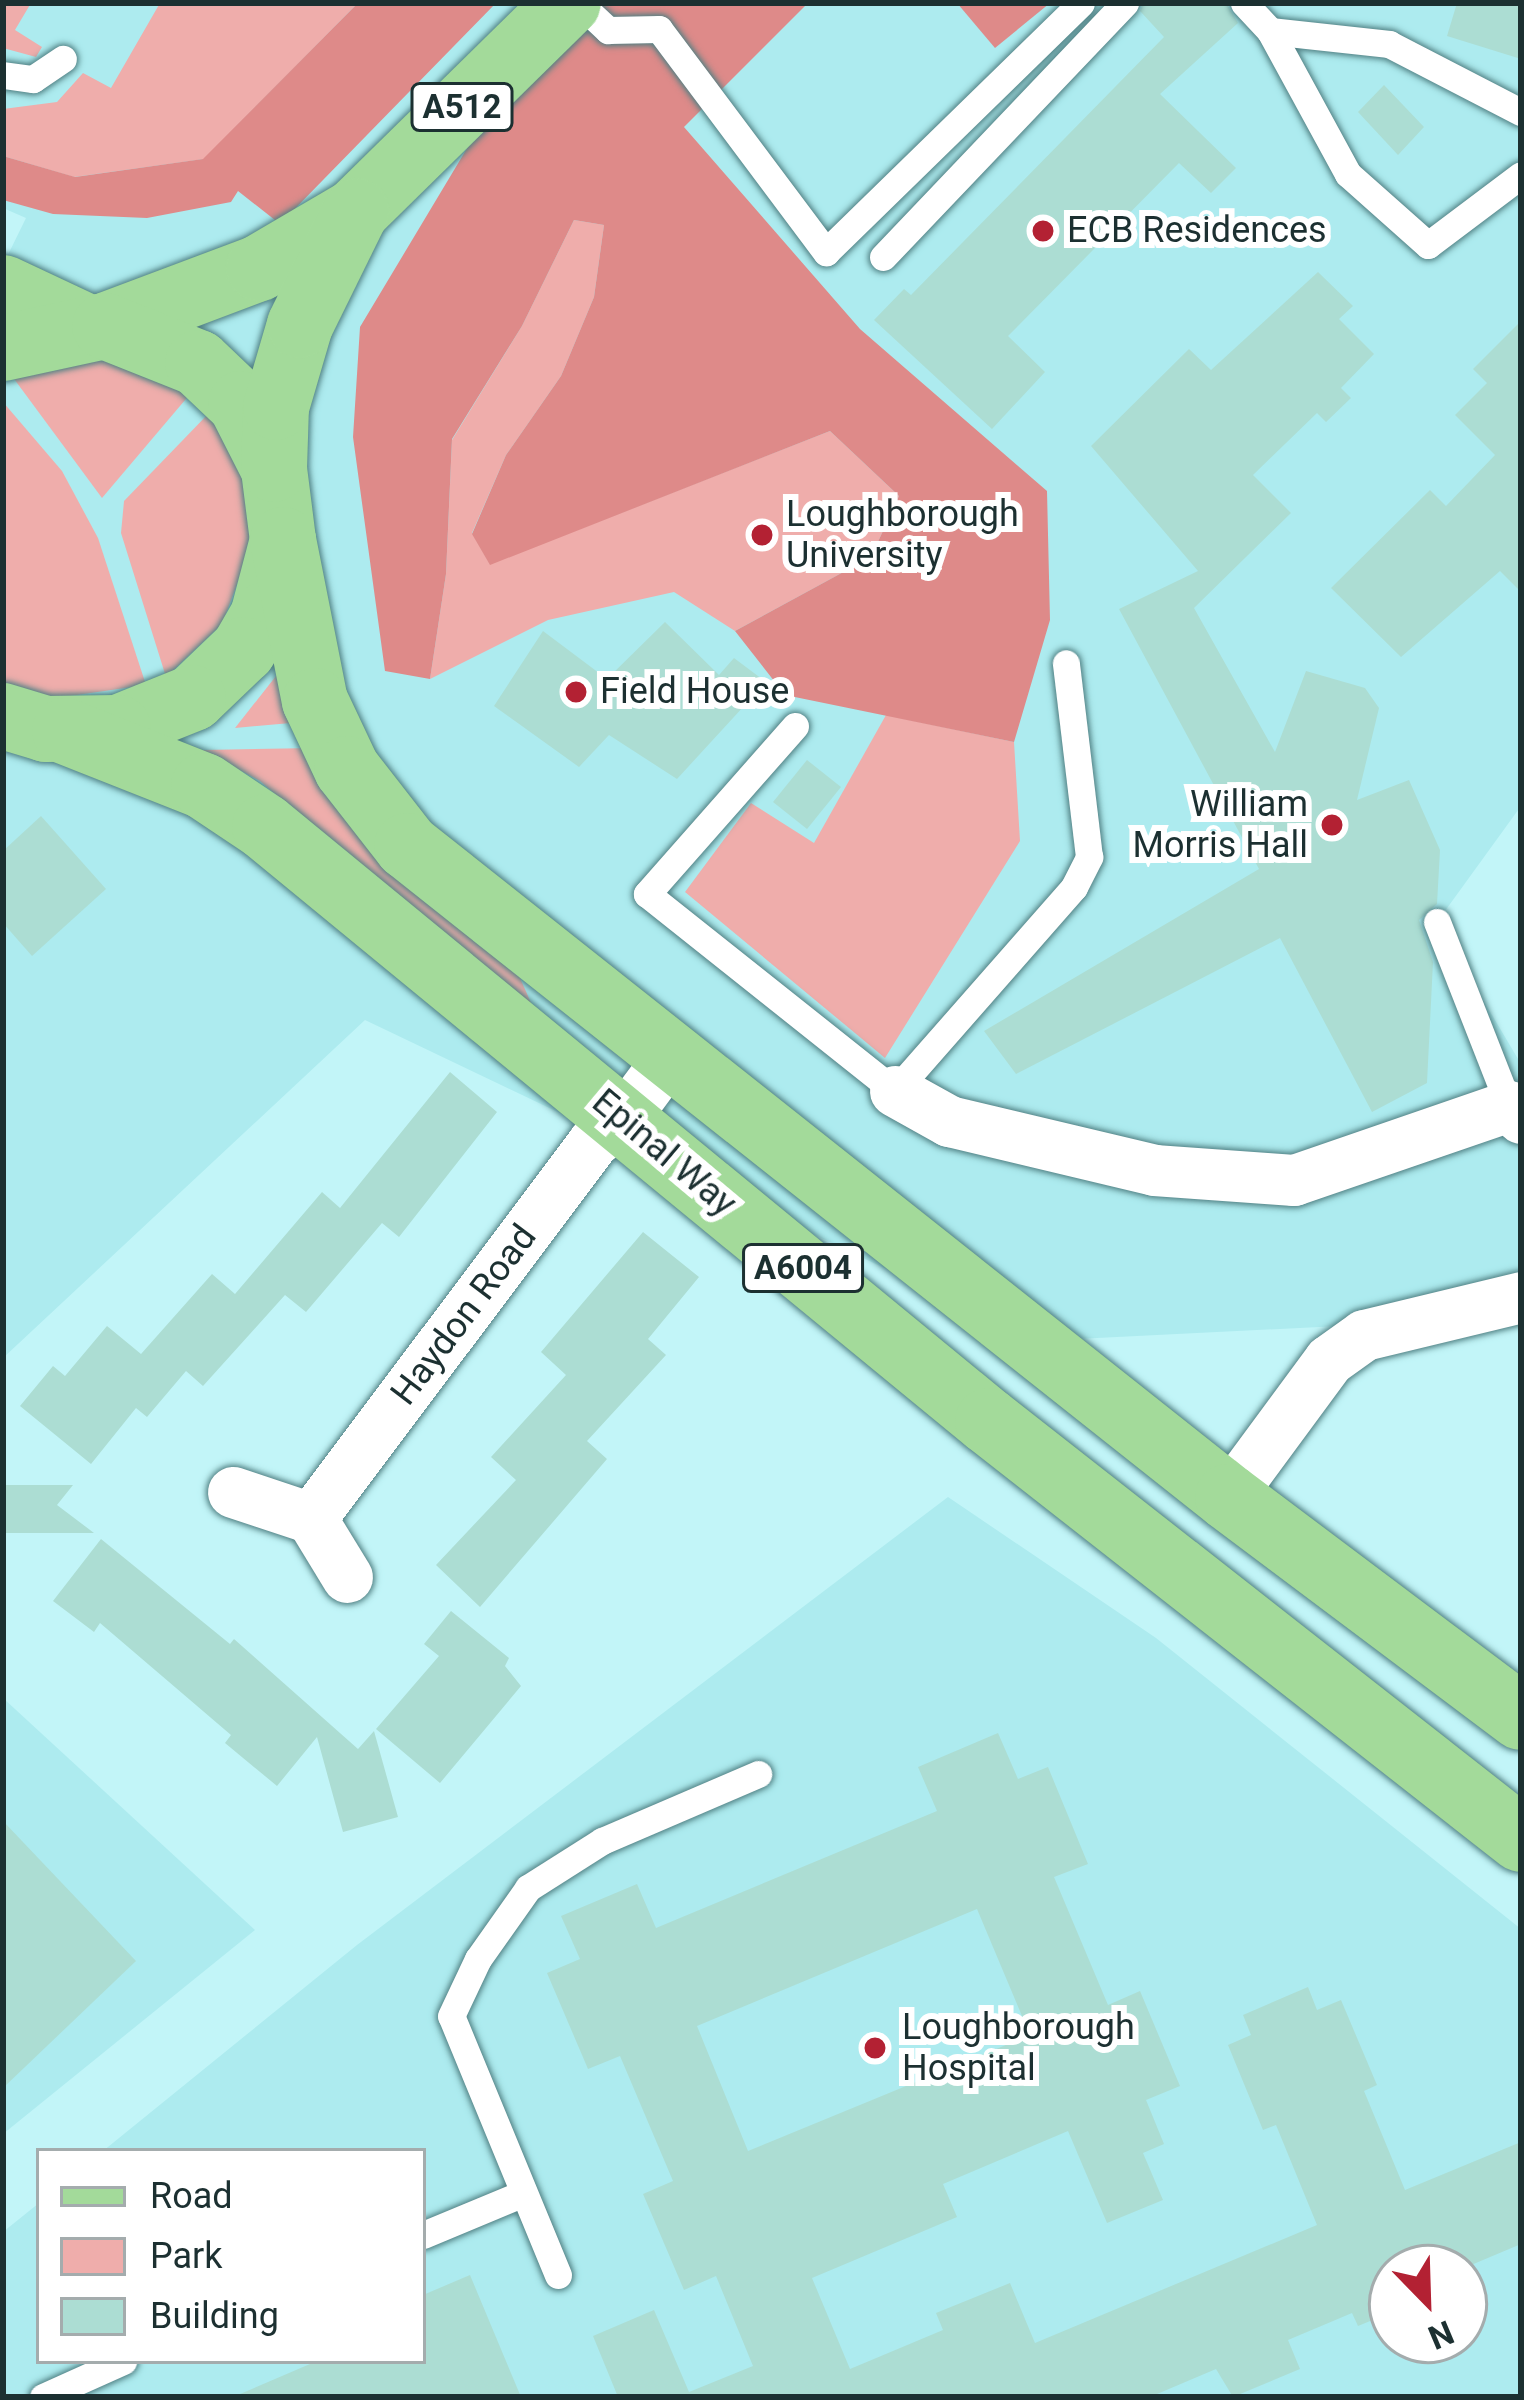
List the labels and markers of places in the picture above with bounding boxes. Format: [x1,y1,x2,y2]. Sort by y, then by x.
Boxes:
place label: ECB Residences [1067,209,1327,253]
marker: ECB Residences [1030,218,1056,244]
place label: Loughborough University [786,492,1019,577]
marker: Loughborough University [749,522,775,548]
place label: Field House [600,670,789,714]
marker: Field House [563,679,589,705]
place label: William Morris Hall [1133,782,1308,867]
marker: William Morris Hall [1319,812,1345,838]
place label: Loughborough Hospital [902,2005,1135,2090]
marker: Loughborough Hospital [859,2032,891,2064]

